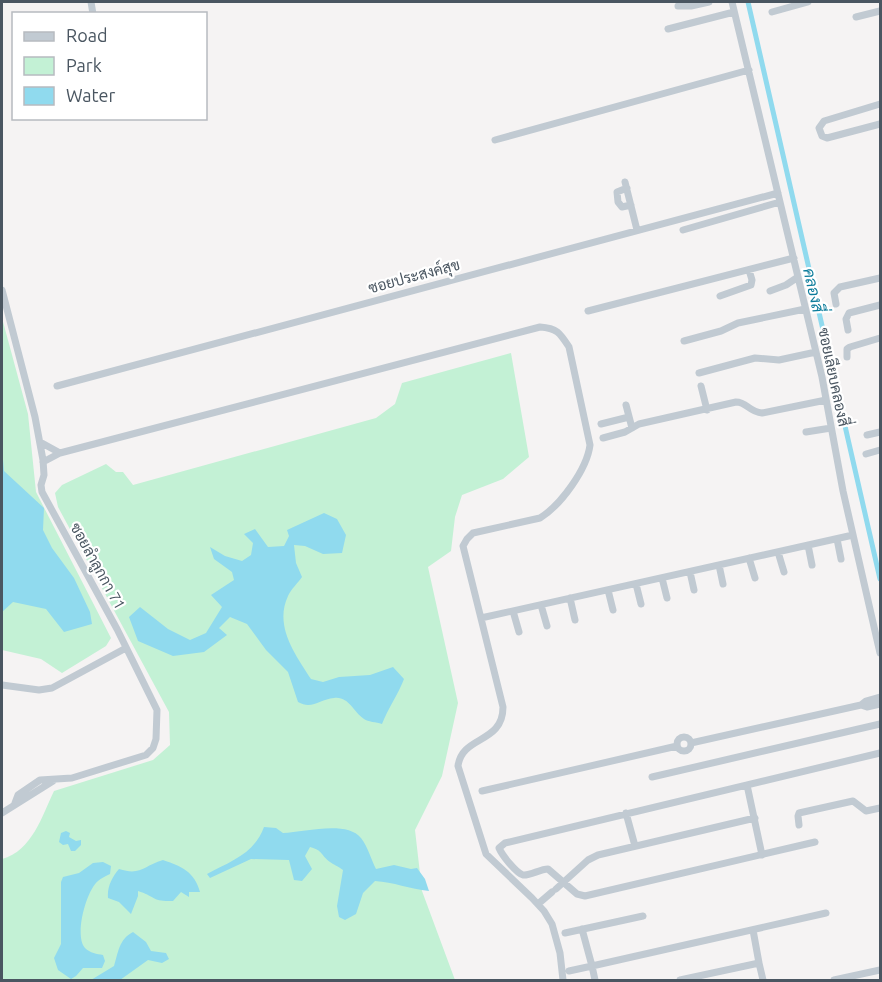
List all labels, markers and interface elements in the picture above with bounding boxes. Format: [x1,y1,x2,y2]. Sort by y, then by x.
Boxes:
legend [12,12,207,120]
text: Road [66,25,108,45]
text: Park [66,55,102,75]
text: Water [66,85,116,105]
street label: ซอยประสงค์สุข [366,255,462,299]
water label: คลองสี่ [800,265,833,316]
street label: ซอยเลียบคลองสี่ [815,325,859,428]
street label: ซอยลำลูกกา 71 [65,520,129,613]

